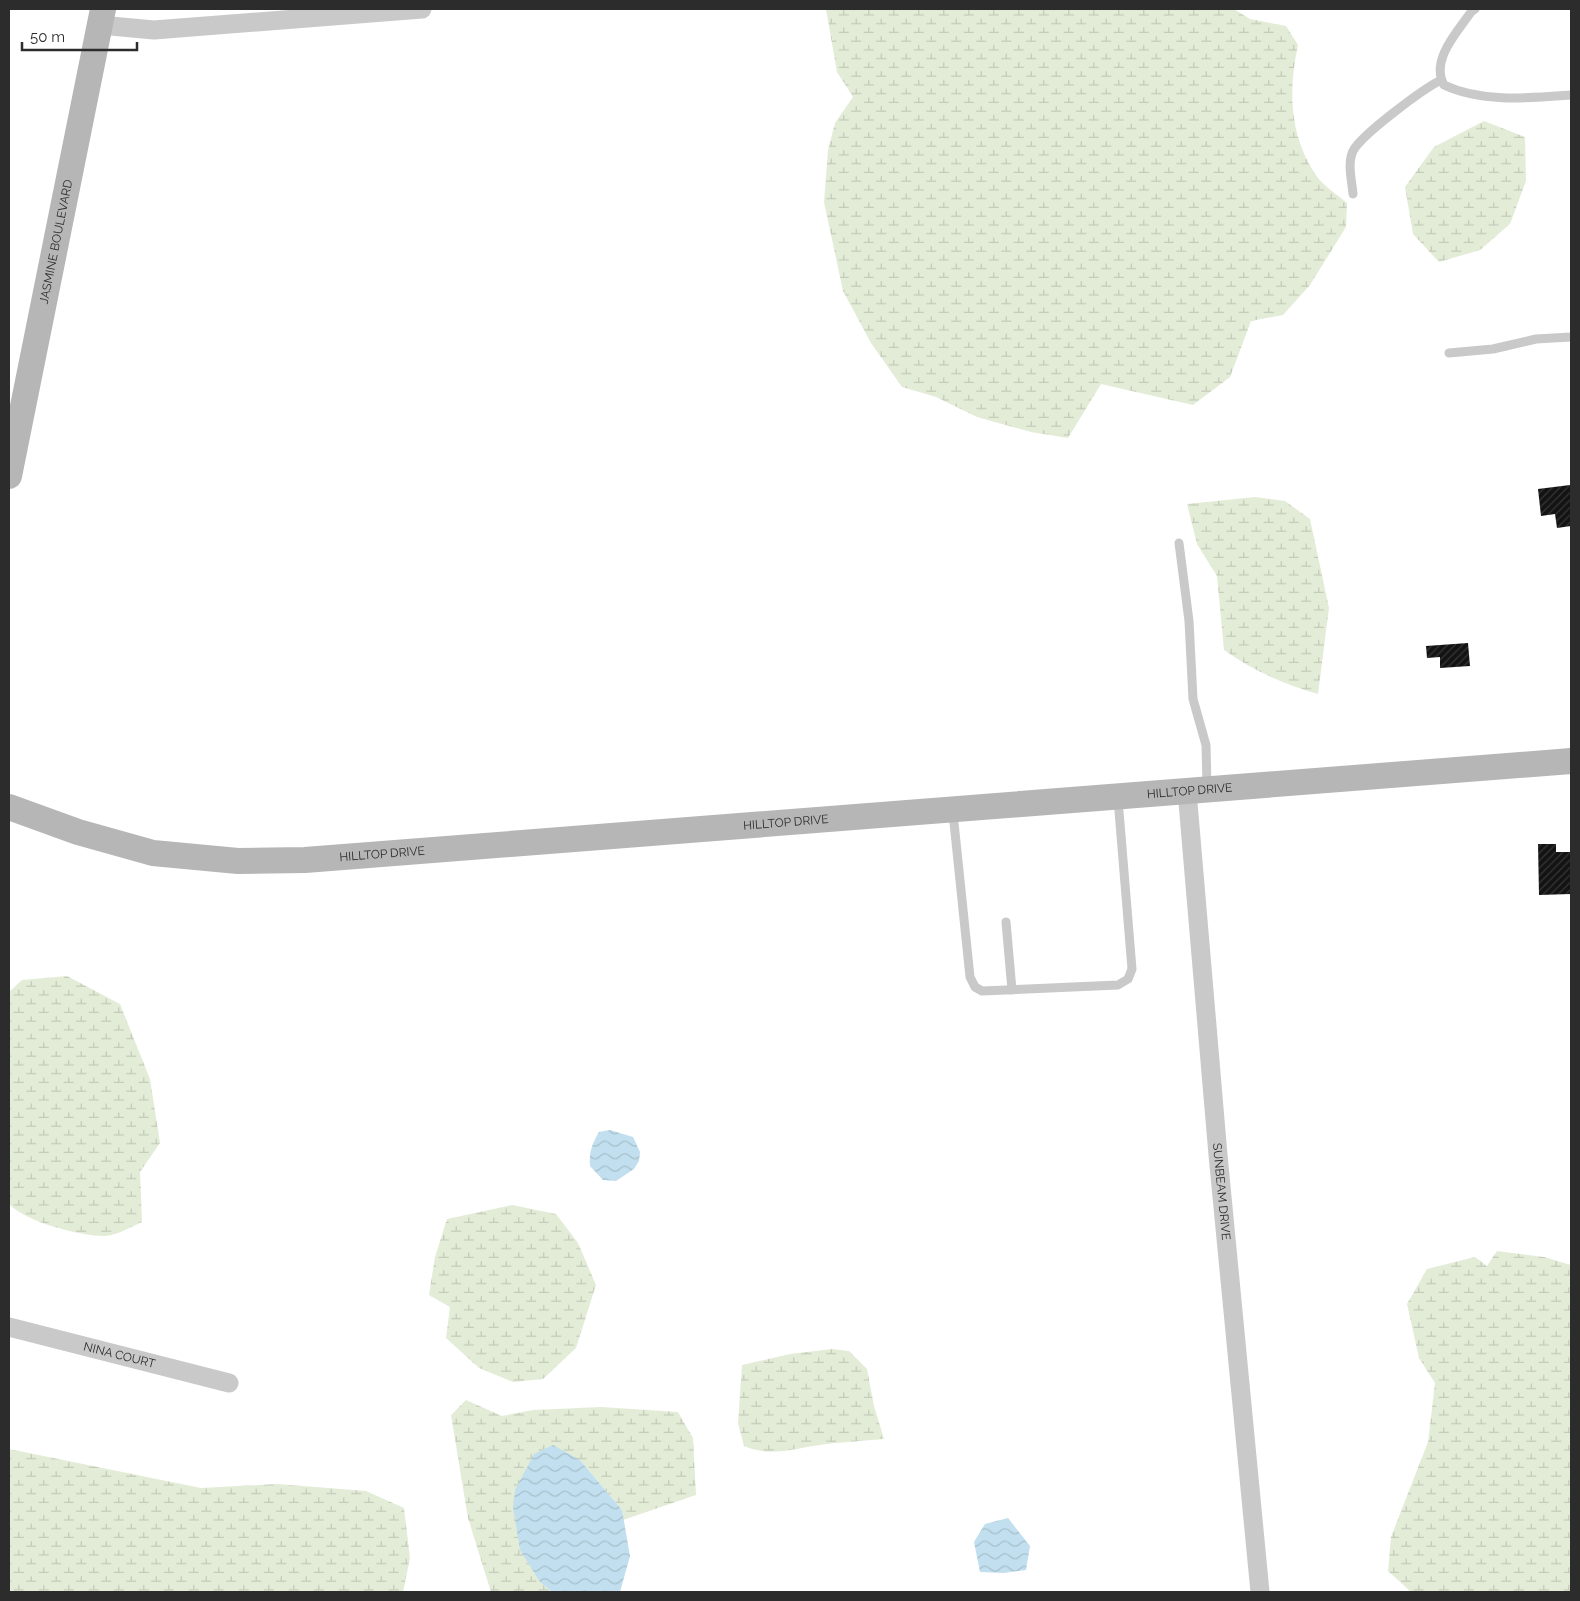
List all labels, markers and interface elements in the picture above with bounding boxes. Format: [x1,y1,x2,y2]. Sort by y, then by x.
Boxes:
scale bar [22,20,138,52]
text: 50 m [30,28,65,46]
street label: JASMINE BOULEVARD [37,178,76,305]
street label: HILLTOP DRIVE [1146,781,1233,801]
street label: HILLTOP DRIVE [743,812,829,833]
street label: HILLTOP DRIVE [339,844,425,864]
street label: SUNBEAM DRIVE [1210,1142,1233,1241]
street label: NINA COURT [82,1339,158,1371]

